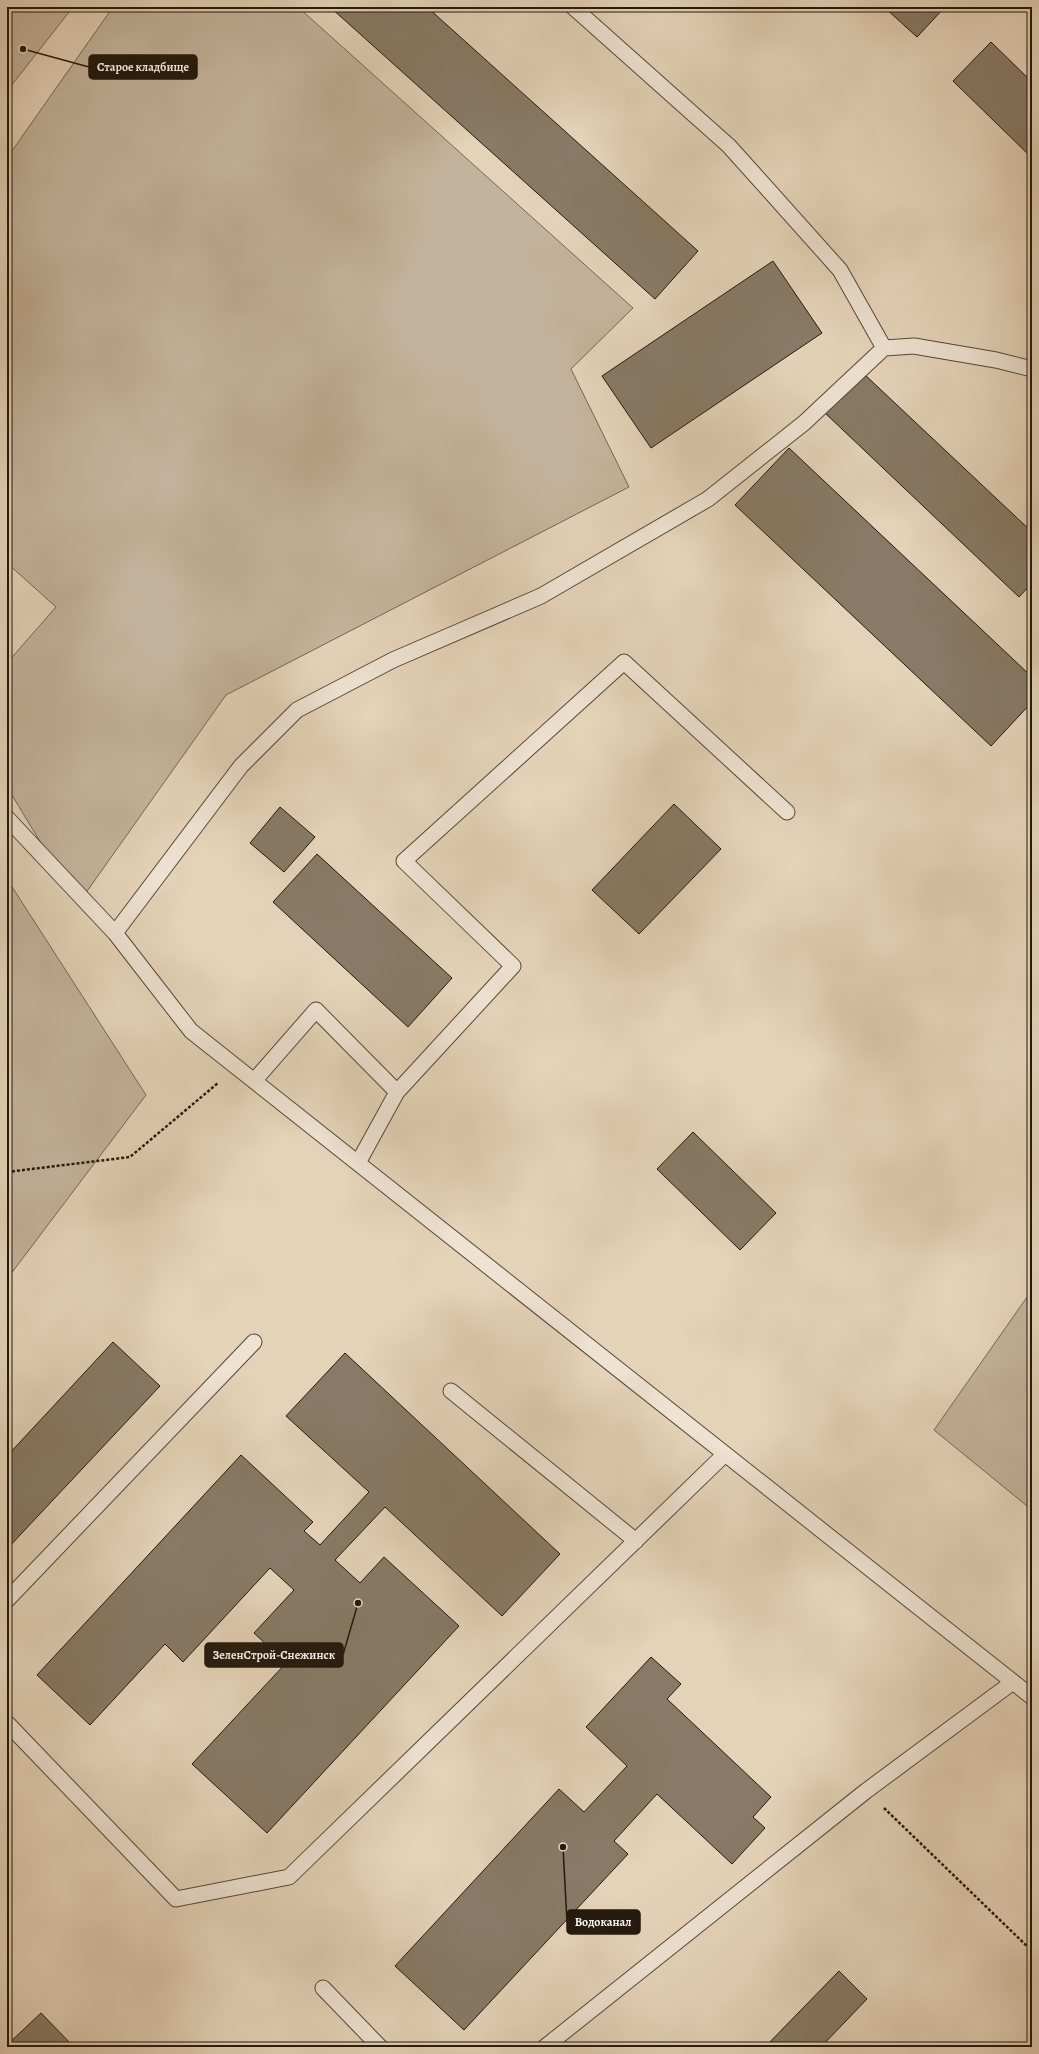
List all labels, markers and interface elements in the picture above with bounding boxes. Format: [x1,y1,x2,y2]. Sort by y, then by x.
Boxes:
callout: Старое кладбище [89,55,197,79]
text: Старое кладбище [97,59,190,75]
callout: ЗеленСтрой-Снежинск [205,1643,343,1667]
text: ЗеленСтрой-Снежинск [213,1647,336,1663]
callout: Водоканал [567,1910,640,1934]
text: Водоканал [575,1914,631,1930]

